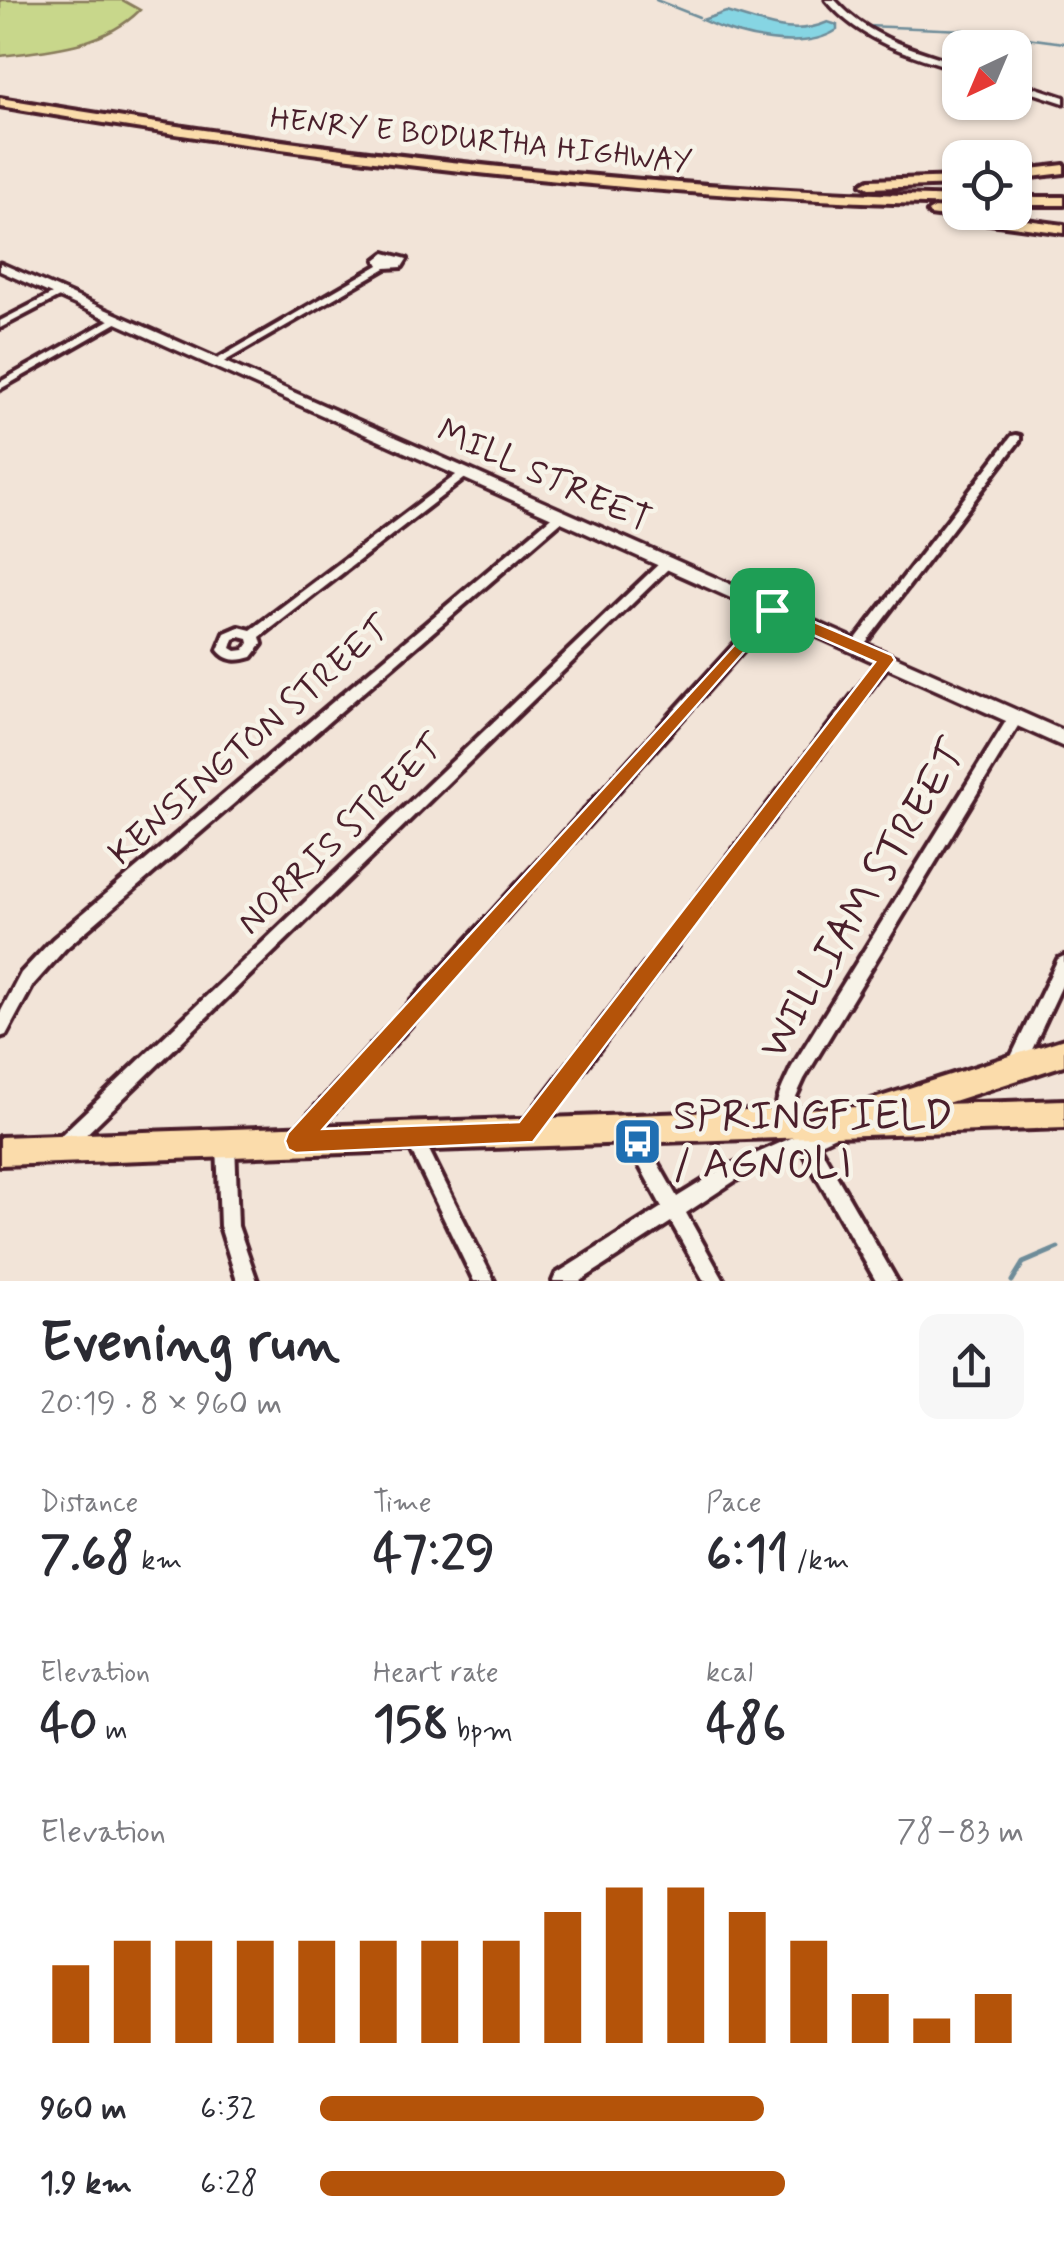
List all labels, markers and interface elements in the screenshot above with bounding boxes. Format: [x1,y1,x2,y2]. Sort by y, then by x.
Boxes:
north arrow [942,30,1032,120]
map controls [942,30,1032,230]
street label: HENRY E BODURTHA HIGHWAY [268,99,694,183]
button: locate [942,140,1032,230]
street label: MILL STREET [430,408,658,544]
pin [730,568,815,653]
icon: arrive [745,583,800,638]
street label: KENSINGTON STREET [99,605,402,876]
street label: NORRIS STREET [228,724,455,945]
street label: WILLIAM STREET [747,729,982,1070]
place label: SPRINGFIELD / AGNOLI [673,1090,953,1193]
bus stop icon: SPRINGFIELD / AGNOLI [612,1115,664,1167]
text: Evening run [40,1309,340,1381]
button: share [919,1314,1024,1419]
text: 20:19 · 8 × 960 m [40,1383,282,1425]
text: Distance [40,1485,138,1522]
text: Time [373,1485,432,1522]
text: Pace [706,1485,762,1522]
text: 7.68 [40,1522,134,1588]
text: 47:29 [373,1522,495,1588]
text: 6:11 [706,1522,789,1588]
text: km [134,1543,182,1580]
text: /km [789,1543,849,1580]
text: Elevation [40,1655,150,1692]
text: Heart rate [373,1655,499,1692]
text: kcal [706,1655,753,1692]
text: 40 [40,1692,98,1758]
text: 158 [373,1692,449,1758]
text: 486 [706,1692,786,1758]
text: m [98,1713,128,1750]
text: bpm [449,1713,513,1750]
text: Elevation [40,1811,166,1853]
text: 78–83 m [897,1811,1024,1853]
text: 960 m [40,2088,127,2130]
text: 6:32 [200,2088,256,2130]
text: 1.9 km [40,2163,132,2205]
text: 6:28 [200,2163,258,2205]

